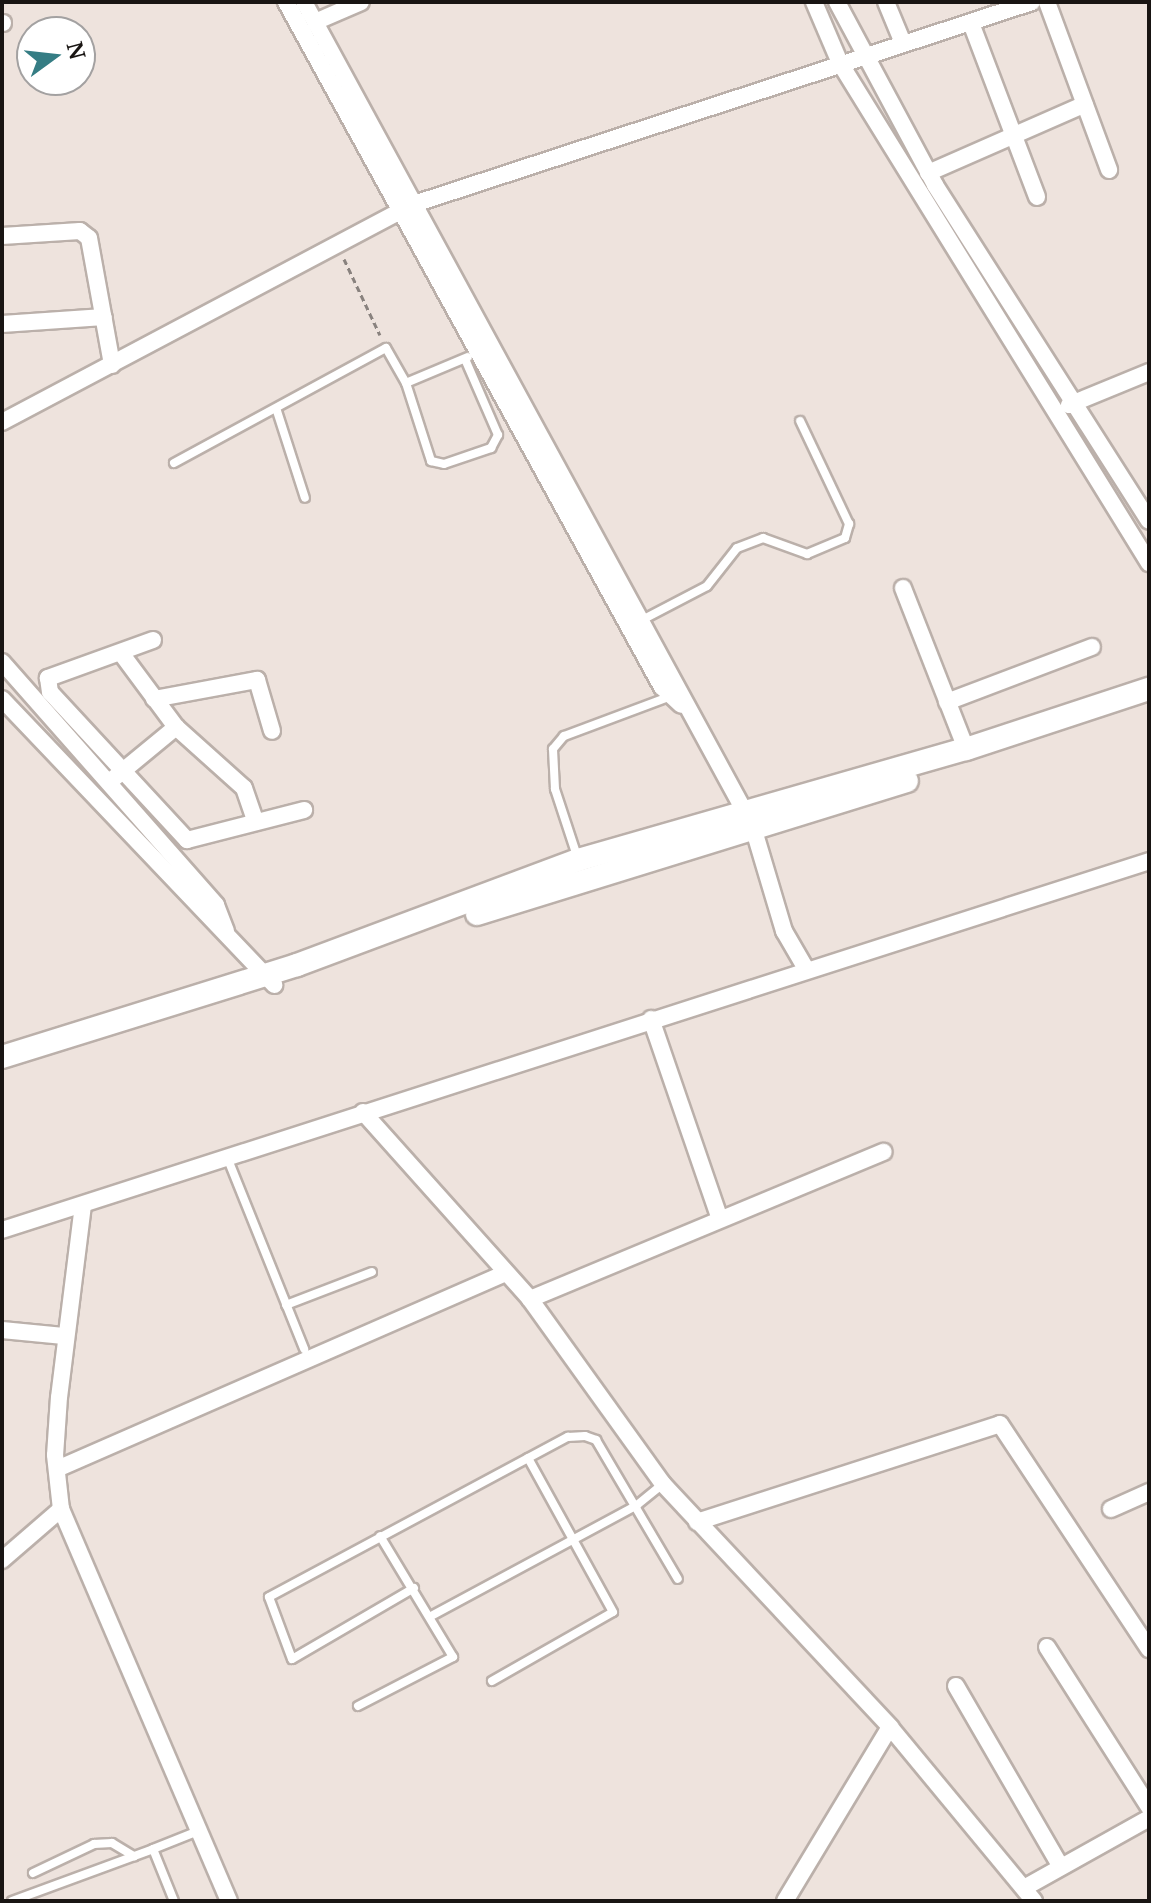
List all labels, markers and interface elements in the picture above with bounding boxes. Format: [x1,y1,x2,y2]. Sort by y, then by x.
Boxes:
north arrow [16,16,96,96]
text: N [61,38,94,63]

